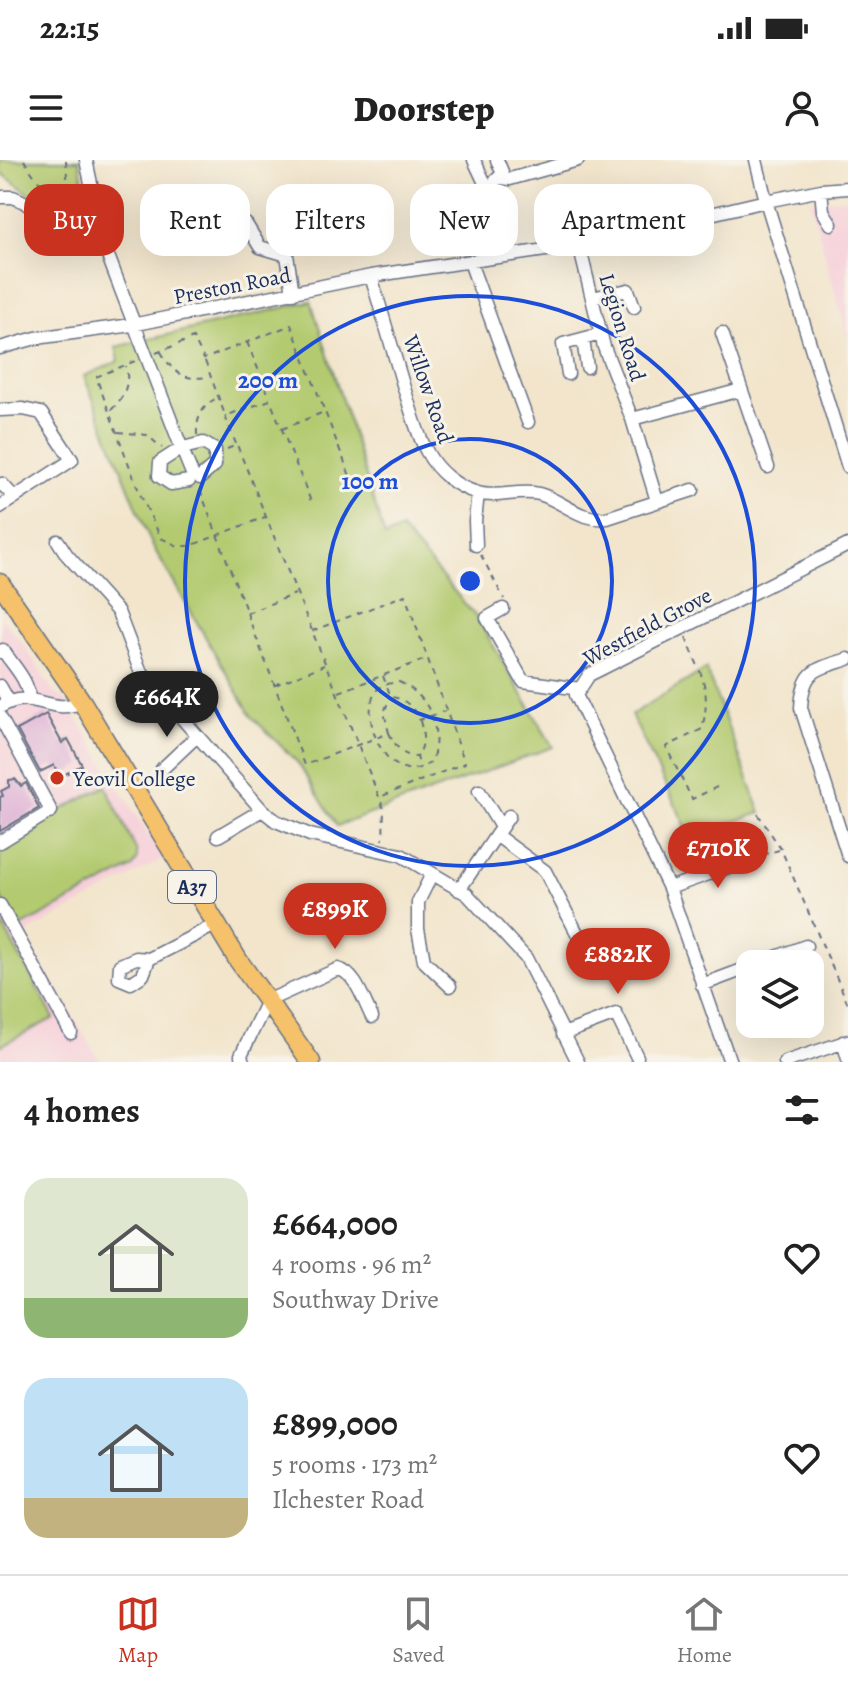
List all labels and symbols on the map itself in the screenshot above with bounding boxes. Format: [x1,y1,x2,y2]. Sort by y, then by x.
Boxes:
street label: Preston Road [171,260,294,312]
street label: Legion Road [591,270,653,385]
street label: Willow Road [395,330,461,448]
text: 200 m [238,364,298,396]
text: 100 m [341,465,399,497]
centre of rings [456,567,484,595]
street label: Westfield Grove [577,580,717,674]
pin: £664K [111,671,223,739]
place label: Yeovil College [72,764,196,794]
marker: Yeovil College [48,769,66,787]
pin: £710K [662,822,774,890]
road number: A37 [168,871,216,903]
pin: £899K [279,883,391,951]
pin: £882K [562,928,674,996]

